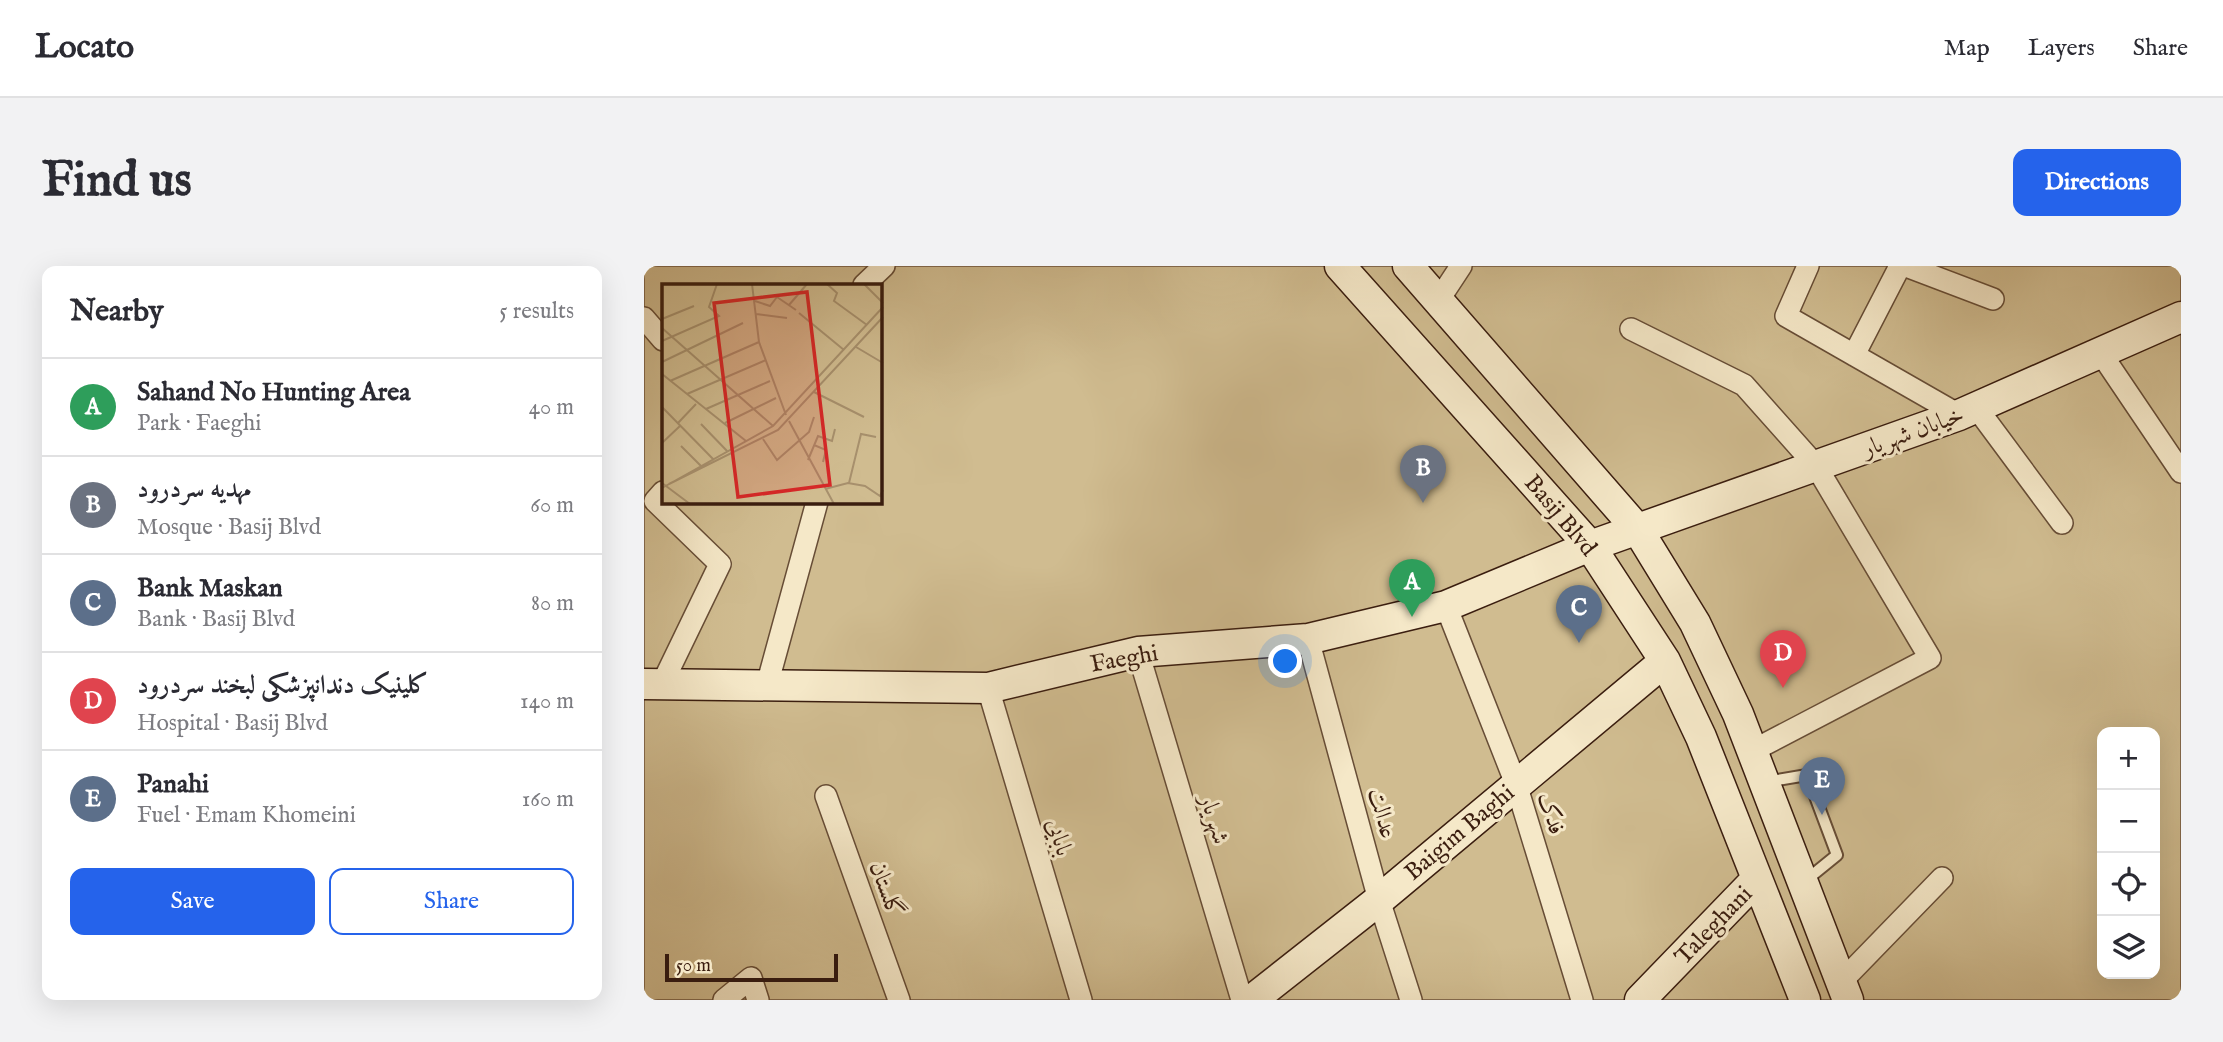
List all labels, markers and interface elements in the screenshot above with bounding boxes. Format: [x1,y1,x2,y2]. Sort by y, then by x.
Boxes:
text: Locato [35,27,134,69]
text: Map [1944,33,1990,64]
text: Layers [2028,33,2095,64]
text: Share [2133,33,2188,64]
button: Directions [2013,149,2181,216]
text: Find us [42,151,192,213]
inset map [662,284,882,504]
text: Nearby [70,293,163,331]
text: 5 results [499,297,574,326]
text: Sahand No Hunting Area [137,376,411,409]
text: A [85,393,101,422]
text: 40 m [529,393,574,422]
street label: خیابان شهریار [1856,400,1969,466]
text: Park · Faeghi [137,409,262,438]
pin: B [1400,445,1446,503]
street label: Basij Blvd [1517,469,1603,563]
text: مهدیه سردرود [137,473,251,506]
text: B [85,491,101,520]
text: 60 m [530,491,574,520]
text: Mosque · Basij Blvd [137,513,321,542]
pin: A [1389,559,1435,617]
text: Bank Maskan [137,572,283,605]
pin: C [1556,585,1602,643]
text: C [85,589,101,618]
text: 80 m [531,589,574,618]
text: Bank · Basij Blvd [137,605,295,634]
pin: D [1760,630,1806,688]
street label: Faeghi [1088,638,1161,681]
your location [1268,644,1302,678]
text: کلینیک دندانپزشکی لبخند سردرود [137,669,429,702]
text: D [84,687,102,716]
text: 140 m [520,687,574,716]
text: Hospital · Basij Blvd [137,709,328,738]
map controls [2097,727,2160,979]
button: + [2097,727,2160,790]
pin: E [1799,757,1845,815]
text: Panahi [137,768,209,801]
street label: Baigim Baghi [1399,778,1521,888]
text: E [85,785,101,814]
text: 160 m [522,785,574,814]
street label: عدالت [1360,785,1403,842]
street label: شهریار [1191,789,1236,848]
street label: فدک [1530,789,1572,838]
button: − [2097,790,2160,853]
text: Fuel · Emam Khomeini [137,801,356,830]
street label: بابایی [1038,815,1079,860]
button: locate [2097,853,2160,916]
street label: گلستان [861,857,911,922]
button: Save [70,868,315,935]
button: Share [329,868,574,935]
street label: Taleghani [1669,880,1760,972]
button: layers [2097,916,2160,979]
scale bar [665,951,838,983]
text: 50 m [676,954,711,978]

